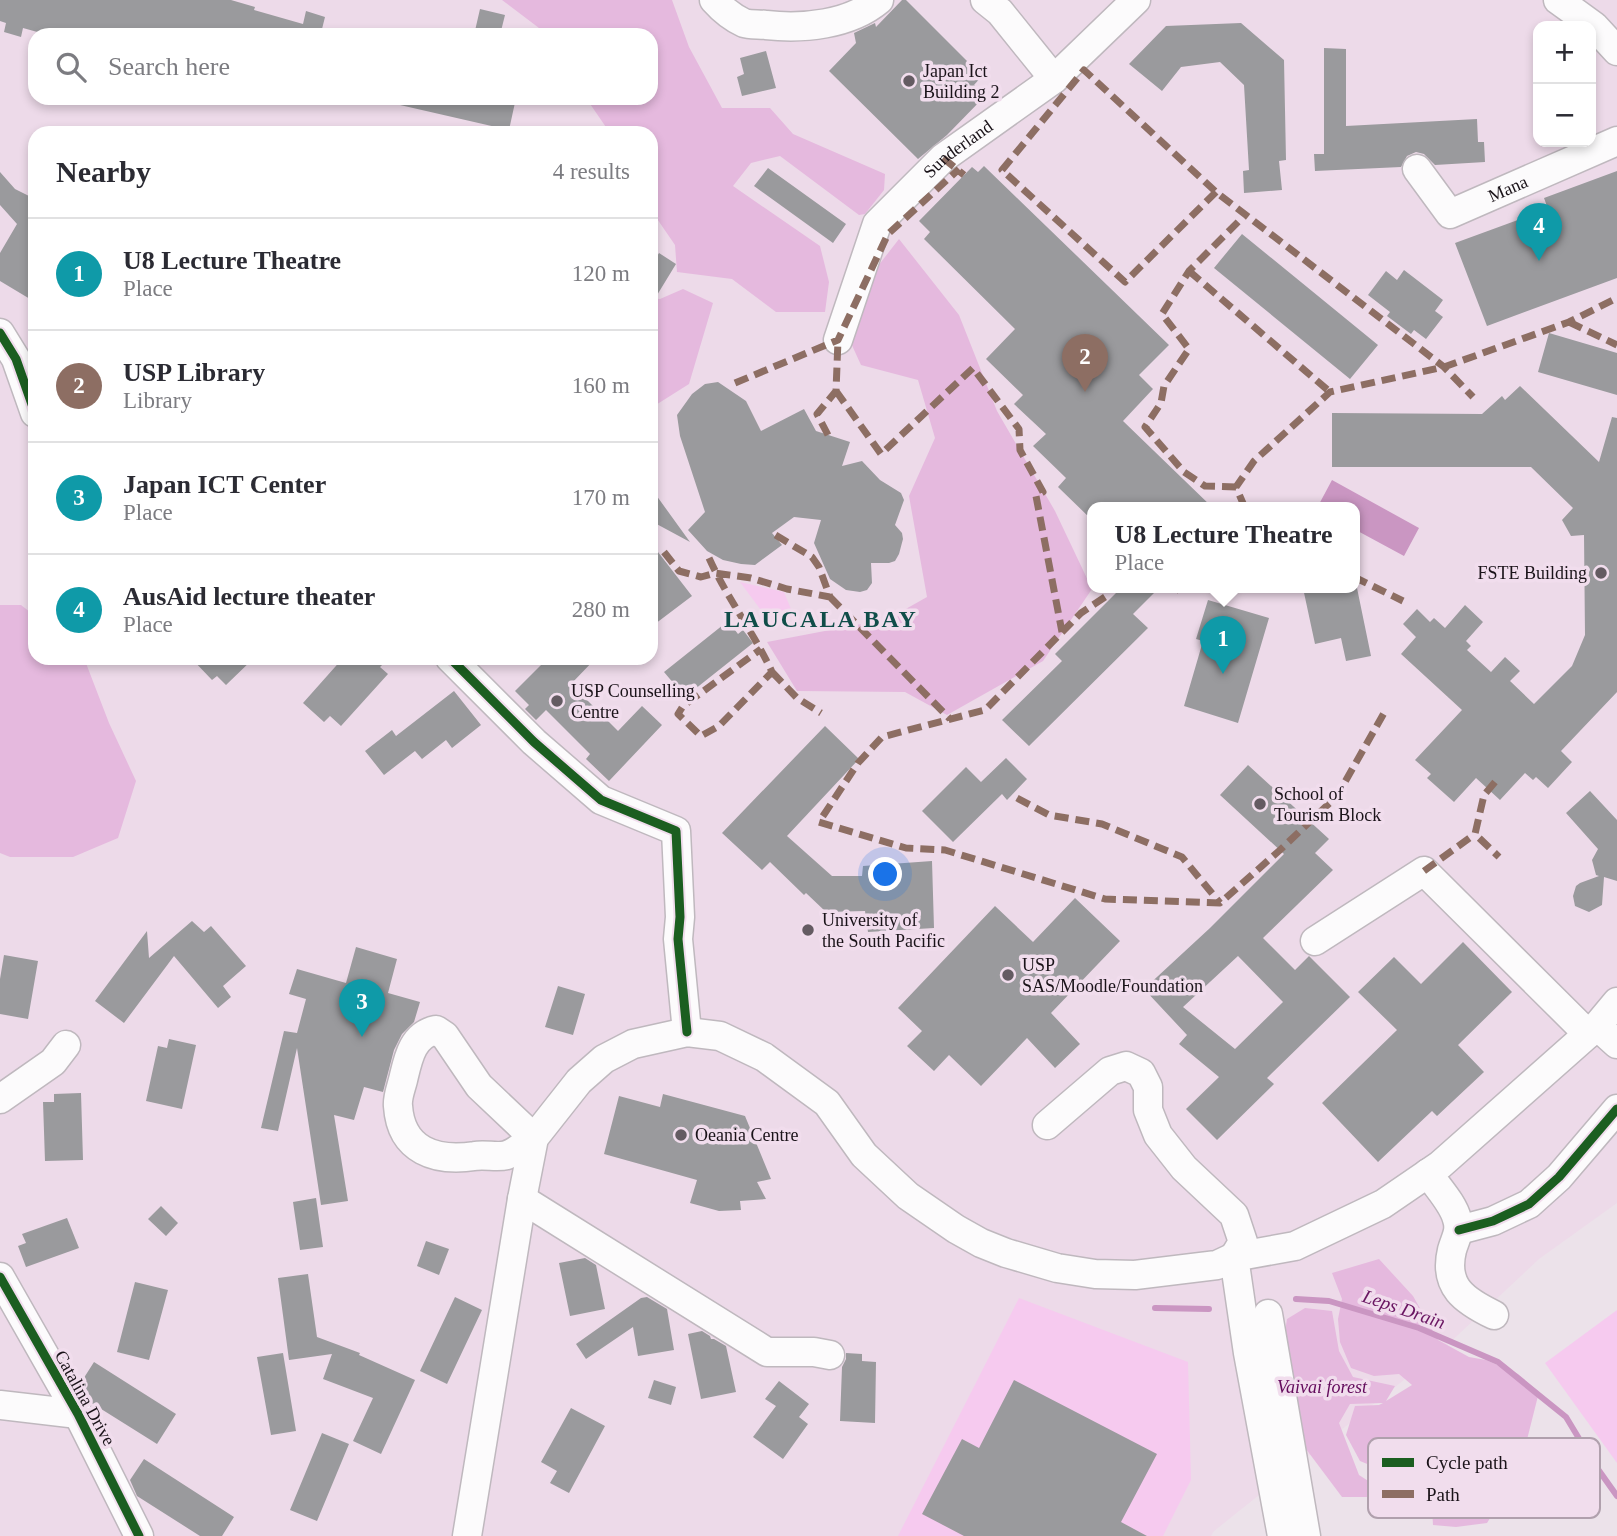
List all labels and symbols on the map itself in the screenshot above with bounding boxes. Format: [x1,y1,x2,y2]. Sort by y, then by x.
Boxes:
place label: Japan Ict Building 2 [923,61,1000,102]
marker: Japan Ict Building 2 [901,73,917,89]
street label: Sunderland [919,116,996,182]
street label: Mana [1485,171,1531,206]
pin: 4 [1516,203,1562,261]
pin: 2 [1062,334,1108,392]
place label: FSTE Building [1477,563,1587,583]
marker: FSTE Building [1593,565,1609,581]
district label: LAUCALA BAY [724,606,918,632]
pin: 1 [1200,616,1246,674]
place label: USP Counselling Centre [571,681,695,722]
marker: USP Counselling Centre [549,693,565,709]
place label: School of Tourism Block [1274,784,1381,825]
marker: School of Tourism Block [1252,796,1268,812]
your location [868,857,902,891]
place label: University of the South Pacific [822,910,945,951]
marker: University of the South Pacific [800,922,816,938]
place label: USP SAS/Moodle/Foundation [1022,955,1203,996]
marker: USP SAS/Moodle/Foundation [1000,967,1016,983]
pin: 3 [339,979,385,1037]
place label: Oeania Centre [695,1125,798,1145]
marker: Oeania Centre [673,1127,689,1143]
water label: Leps Drain [1359,1285,1448,1333]
street label: Catalina Drive [51,1347,119,1449]
park label: Vaivai forest [1277,1377,1368,1397]
legend [1368,1438,1600,1518]
text: Cycle path [1426,1452,1508,1473]
text: Path [1426,1484,1460,1505]

